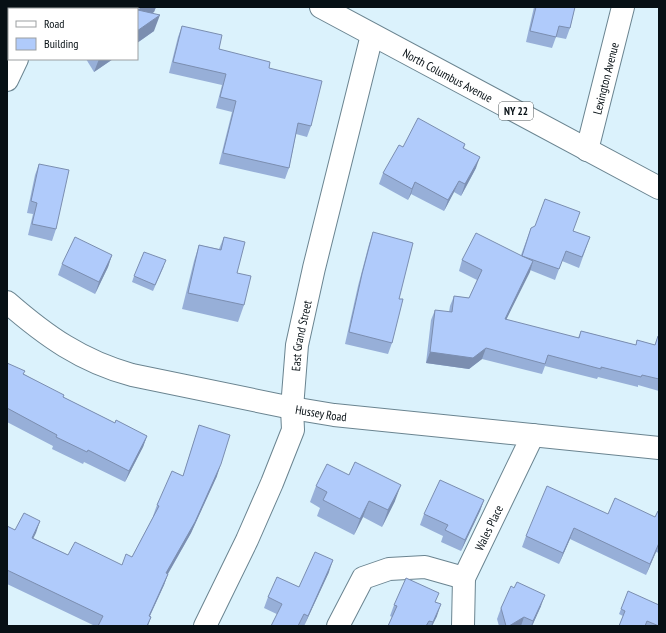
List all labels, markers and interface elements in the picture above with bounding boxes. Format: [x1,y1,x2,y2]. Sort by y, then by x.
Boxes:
legend [8,8,138,60]
text: Road [44,16,64,31]
text: Building [44,36,79,51]
street label: Lexington Avenue [589,41,621,116]
street label: North Columbus Avenue [400,45,495,105]
road number: NY 22 [499,102,533,120]
street label: East Grand Street [287,298,314,372]
street label: Hussey Road [294,401,348,424]
street label: Wales Place [471,502,506,553]

